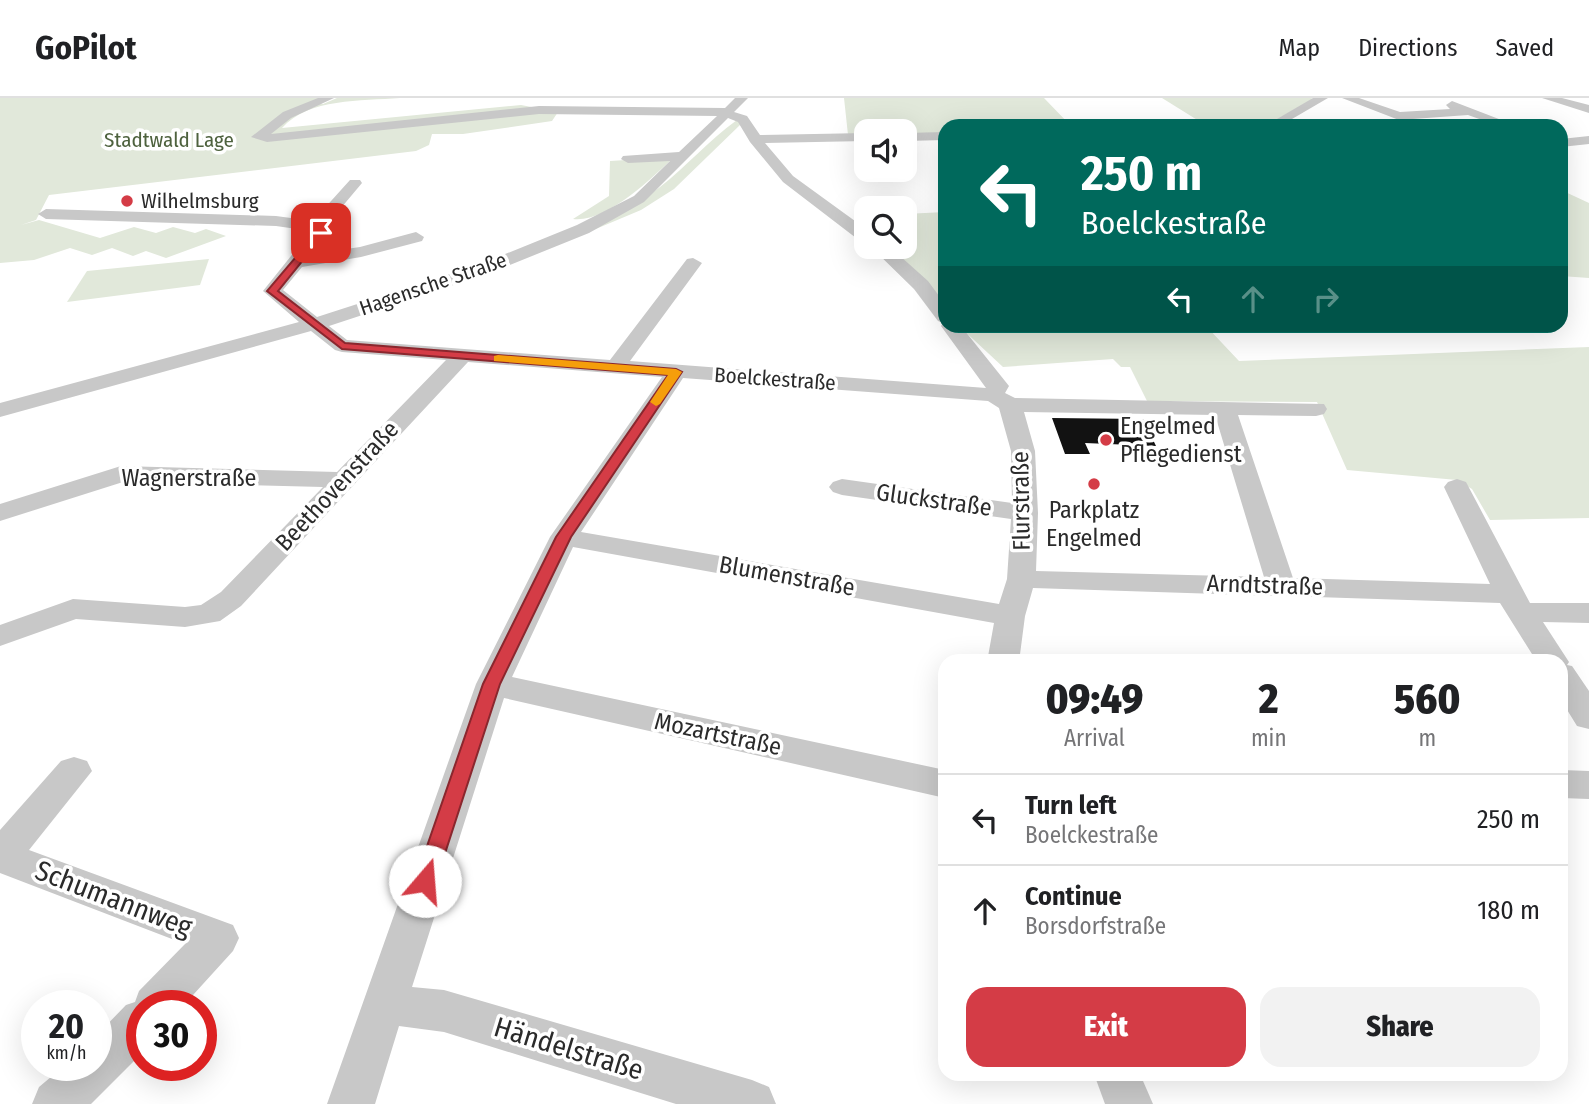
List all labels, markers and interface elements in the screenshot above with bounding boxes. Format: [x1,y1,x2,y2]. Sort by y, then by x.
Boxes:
text: GoPilot [35,28,137,68]
text: Map [1279,34,1320,62]
text: Directions [1358,34,1457,62]
text: Saved [1495,34,1554,62]
map controls [854,119,917,259]
button: sound [854,119,917,182]
park label: Stadtwald Lage [104,127,234,153]
text: 250 m [1081,144,1202,203]
icon: left [966,147,1057,238]
place label: Wilhelmsburg [141,188,259,214]
marker: Wilhelmsburg [119,193,135,209]
button: search [854,196,917,259]
pin [291,203,351,263]
text: Boelckestraße [1081,204,1266,242]
icon: arrive [302,214,340,252]
street label: Hagensche Straße [356,247,510,321]
icon: left [1161,280,1199,318]
icon: ahead [1234,280,1272,318]
icon: right [1307,280,1345,318]
street label: Boelckestraße [713,362,837,396]
place label: Engelmed Pflegedienst [1120,412,1242,468]
street label: Beethovenstraße [270,415,404,557]
marker: Engelmed Pflegedienst [1098,432,1114,448]
street label: Flurstraße [1006,451,1036,551]
street label: Wagnerstraße [122,464,256,492]
marker: Parkplatz Engelmed [1086,476,1102,492]
street label: Gluckstraße [875,478,993,522]
place label: Parkplatz Engelmed [1046,496,1142,552]
street label: Blumenstraße [717,550,857,602]
street label: Arndtstraße [1206,569,1324,601]
text: 09:49 [1045,674,1144,724]
text: 2 [1259,674,1279,724]
text: 560 [1394,674,1461,724]
street label: Mozartstraße [652,707,784,761]
text: Arrival [1064,724,1125,752]
text: min [1251,724,1287,752]
text: m [1418,724,1436,752]
text: Turn left [1025,790,1117,821]
icon: left [966,801,1004,839]
text: 250 m [1477,804,1540,835]
text: Boelckestraße [1025,821,1158,849]
position arrow [388,844,462,918]
street label: Schumannweg [31,853,198,944]
text: Continue [1025,881,1122,912]
icon: ahead [966,892,1004,930]
text: 180 m [1477,895,1540,926]
text: Borsdorfstraße [1025,912,1166,940]
button: Exit [966,987,1246,1067]
button: Share [1260,987,1540,1067]
speed limit sign: 30 [126,990,217,1081]
text: 20 [49,1005,84,1047]
street label: Händelstraße [490,1010,647,1087]
text: km/h [46,1042,87,1064]

